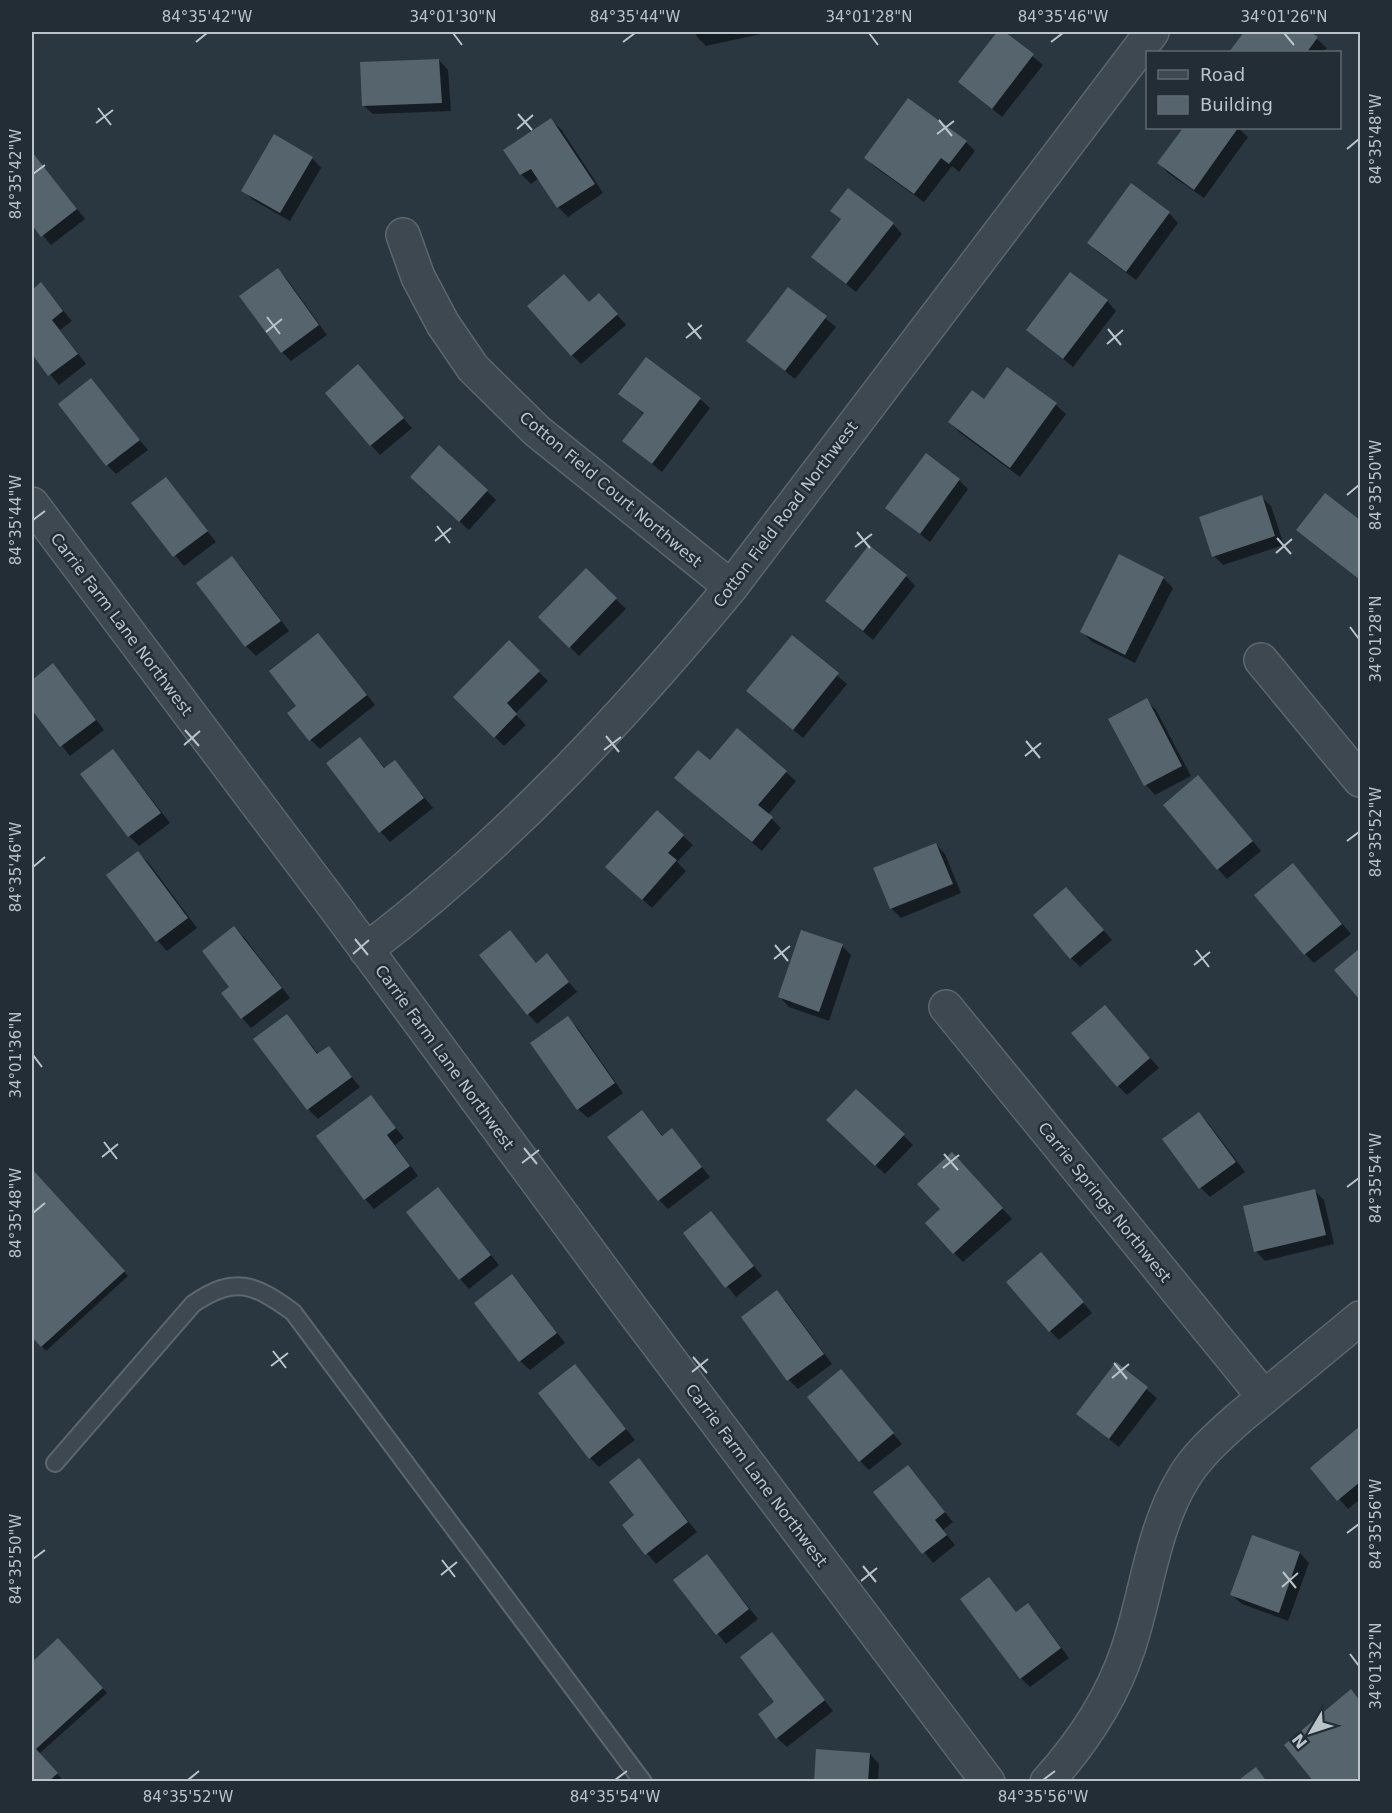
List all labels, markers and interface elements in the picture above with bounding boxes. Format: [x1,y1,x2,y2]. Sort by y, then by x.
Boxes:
text: 84°35'42"W [162,8,252,26]
text: 34°01'30"N [409,8,497,26]
text: 84°35'44"W [590,8,680,26]
text: 34°01'28"N [825,8,913,26]
text: 84°35'46"W [1018,8,1108,26]
text: 34°01'26"N [1240,8,1328,26]
legend [1146,51,1341,129]
text: Road [1200,64,1245,85]
text: Building [1200,94,1273,115]
text: 84°35'48"W [1367,94,1385,184]
text: 84°35'42"W [7,129,25,219]
street label: Cotton Field Court Northwest [516,408,706,571]
street label: Cotton Field Road Northwest [709,418,862,611]
text: 84°35'50"W [1367,440,1385,530]
text: 84°35'44"W [7,475,25,565]
street label: Carrie Farm Lane Northwest [47,529,197,719]
text: 34°01'28"N [1367,595,1385,683]
text: 84°35'52"W [1367,787,1385,877]
text: 84°35'46"W [7,822,25,912]
street label: Carrie Farm Lane Northwest [371,961,518,1153]
text: 34°01'36"N [7,1011,25,1099]
street label: Carrie Springs Northwest [1034,1118,1175,1286]
text: 84°35'54"W [1367,1133,1385,1223]
text: 84°35'48"W [7,1168,25,1258]
street label: Carrie Farm Lane Northwest [682,1380,832,1570]
text: 84°35'56"W [1367,1479,1385,1569]
text: 84°35'50"W [7,1514,25,1604]
text: 34°01'32"N [1367,1622,1385,1710]
north arrow [1281,1702,1341,1762]
text: N [1288,1730,1311,1752]
text: 84°35'52"W [143,1788,233,1806]
text: 84°35'54"W [570,1788,660,1806]
text: 84°35'56"W [998,1788,1088,1806]

